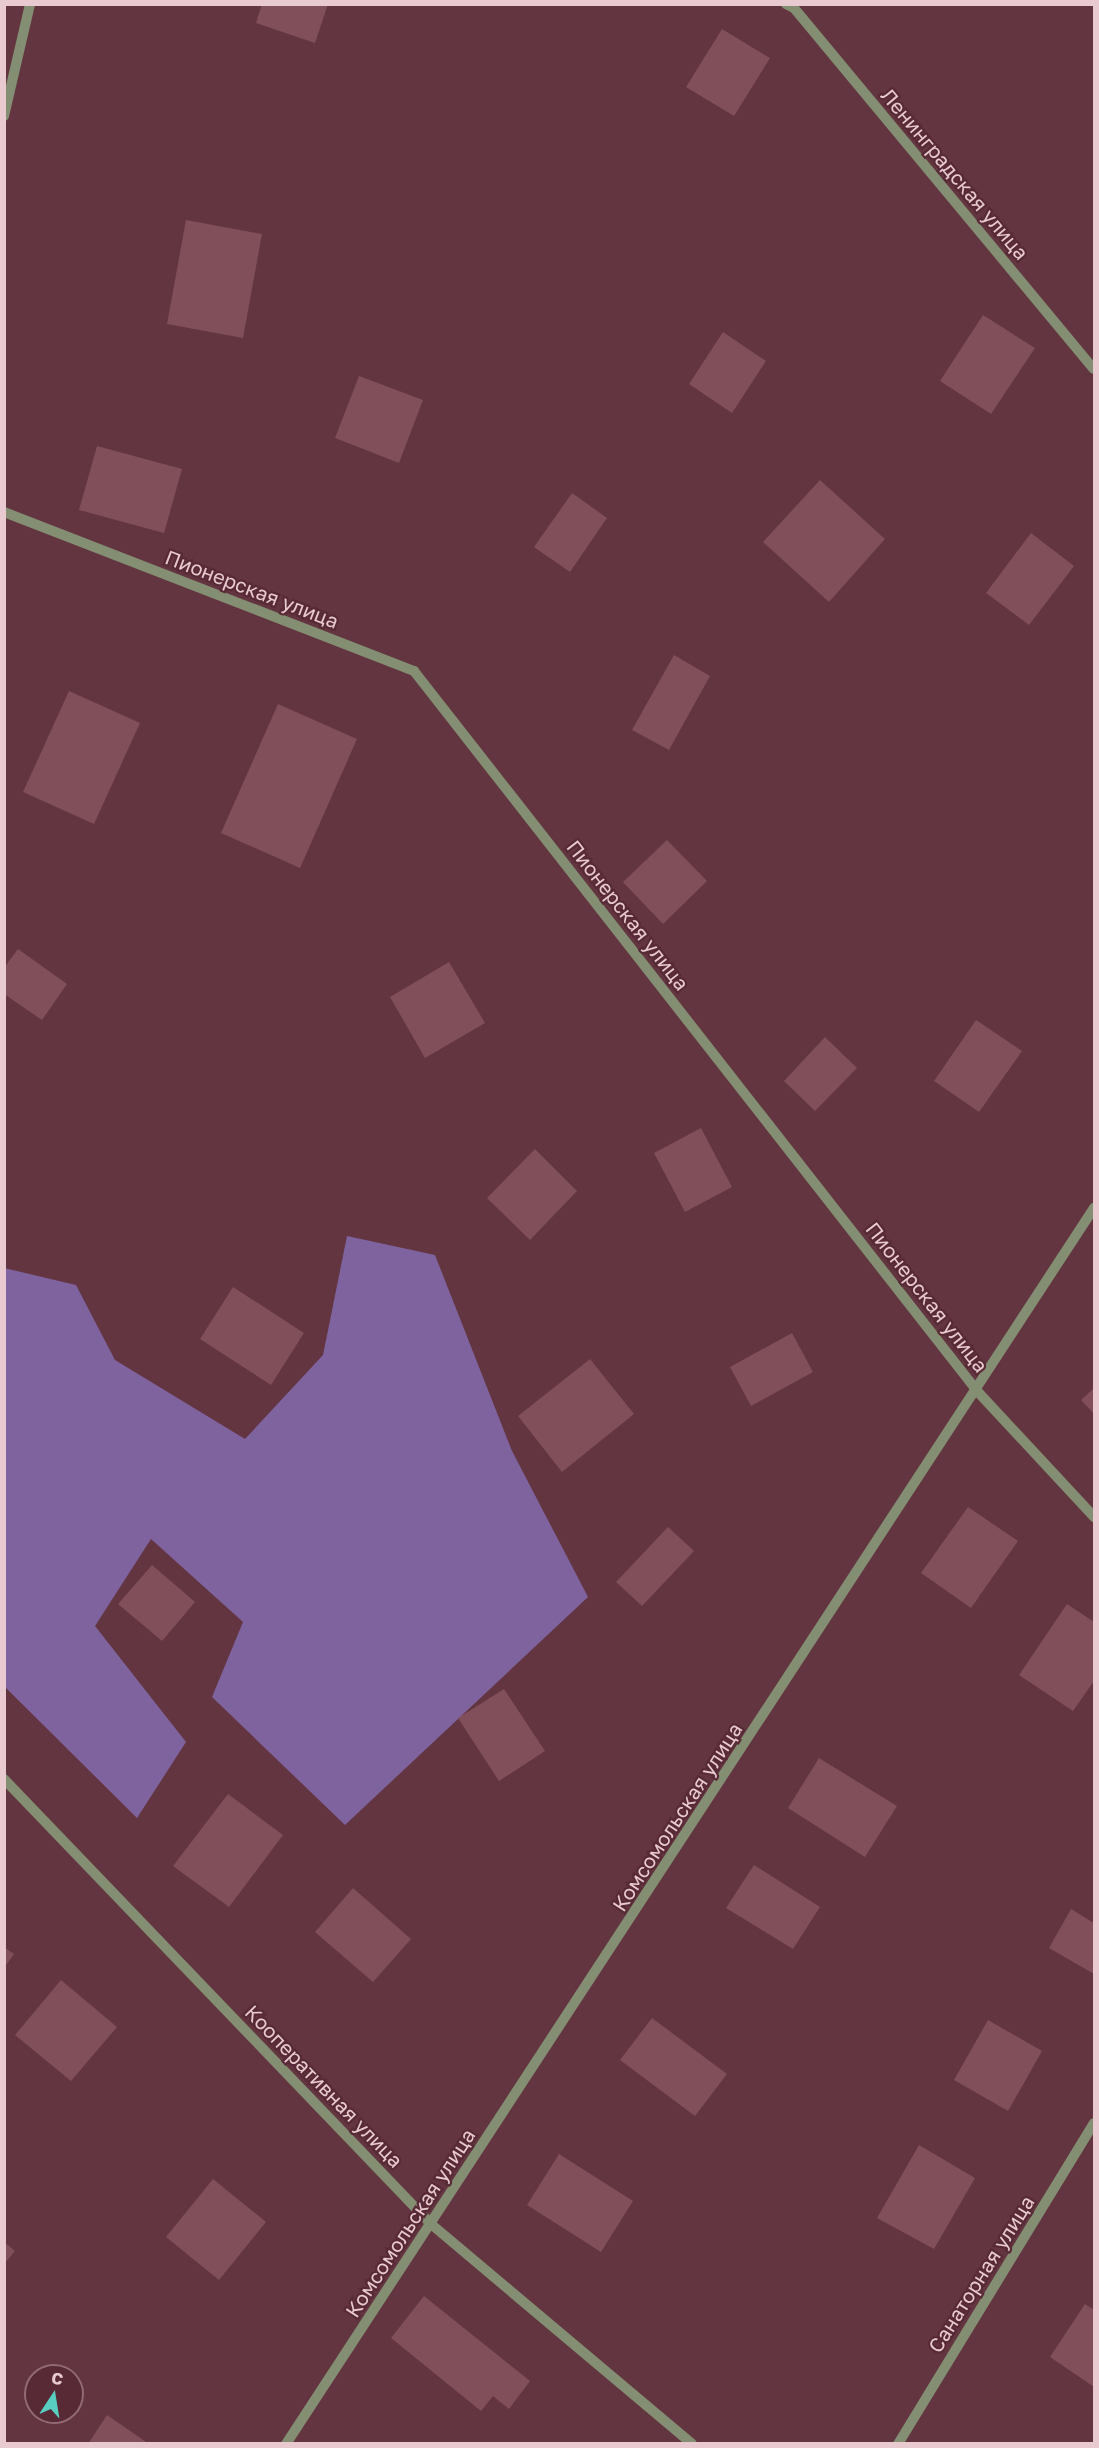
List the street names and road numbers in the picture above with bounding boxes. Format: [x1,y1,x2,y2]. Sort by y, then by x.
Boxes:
street label: Ленинградская улица [876,84,1034,264]
street label: Пионерская улица [162,545,342,633]
street label: Пионерская улица [562,835,694,995]
street label: Пионерская улица [861,1217,993,1377]
street label: Комсомольская улица [607,1718,747,1916]
street label: Кооперативная улица [240,2000,408,2172]
street label: Комсомольская улица [340,2124,480,2322]
street label: Санаторная улица [923,2191,1039,2357]

